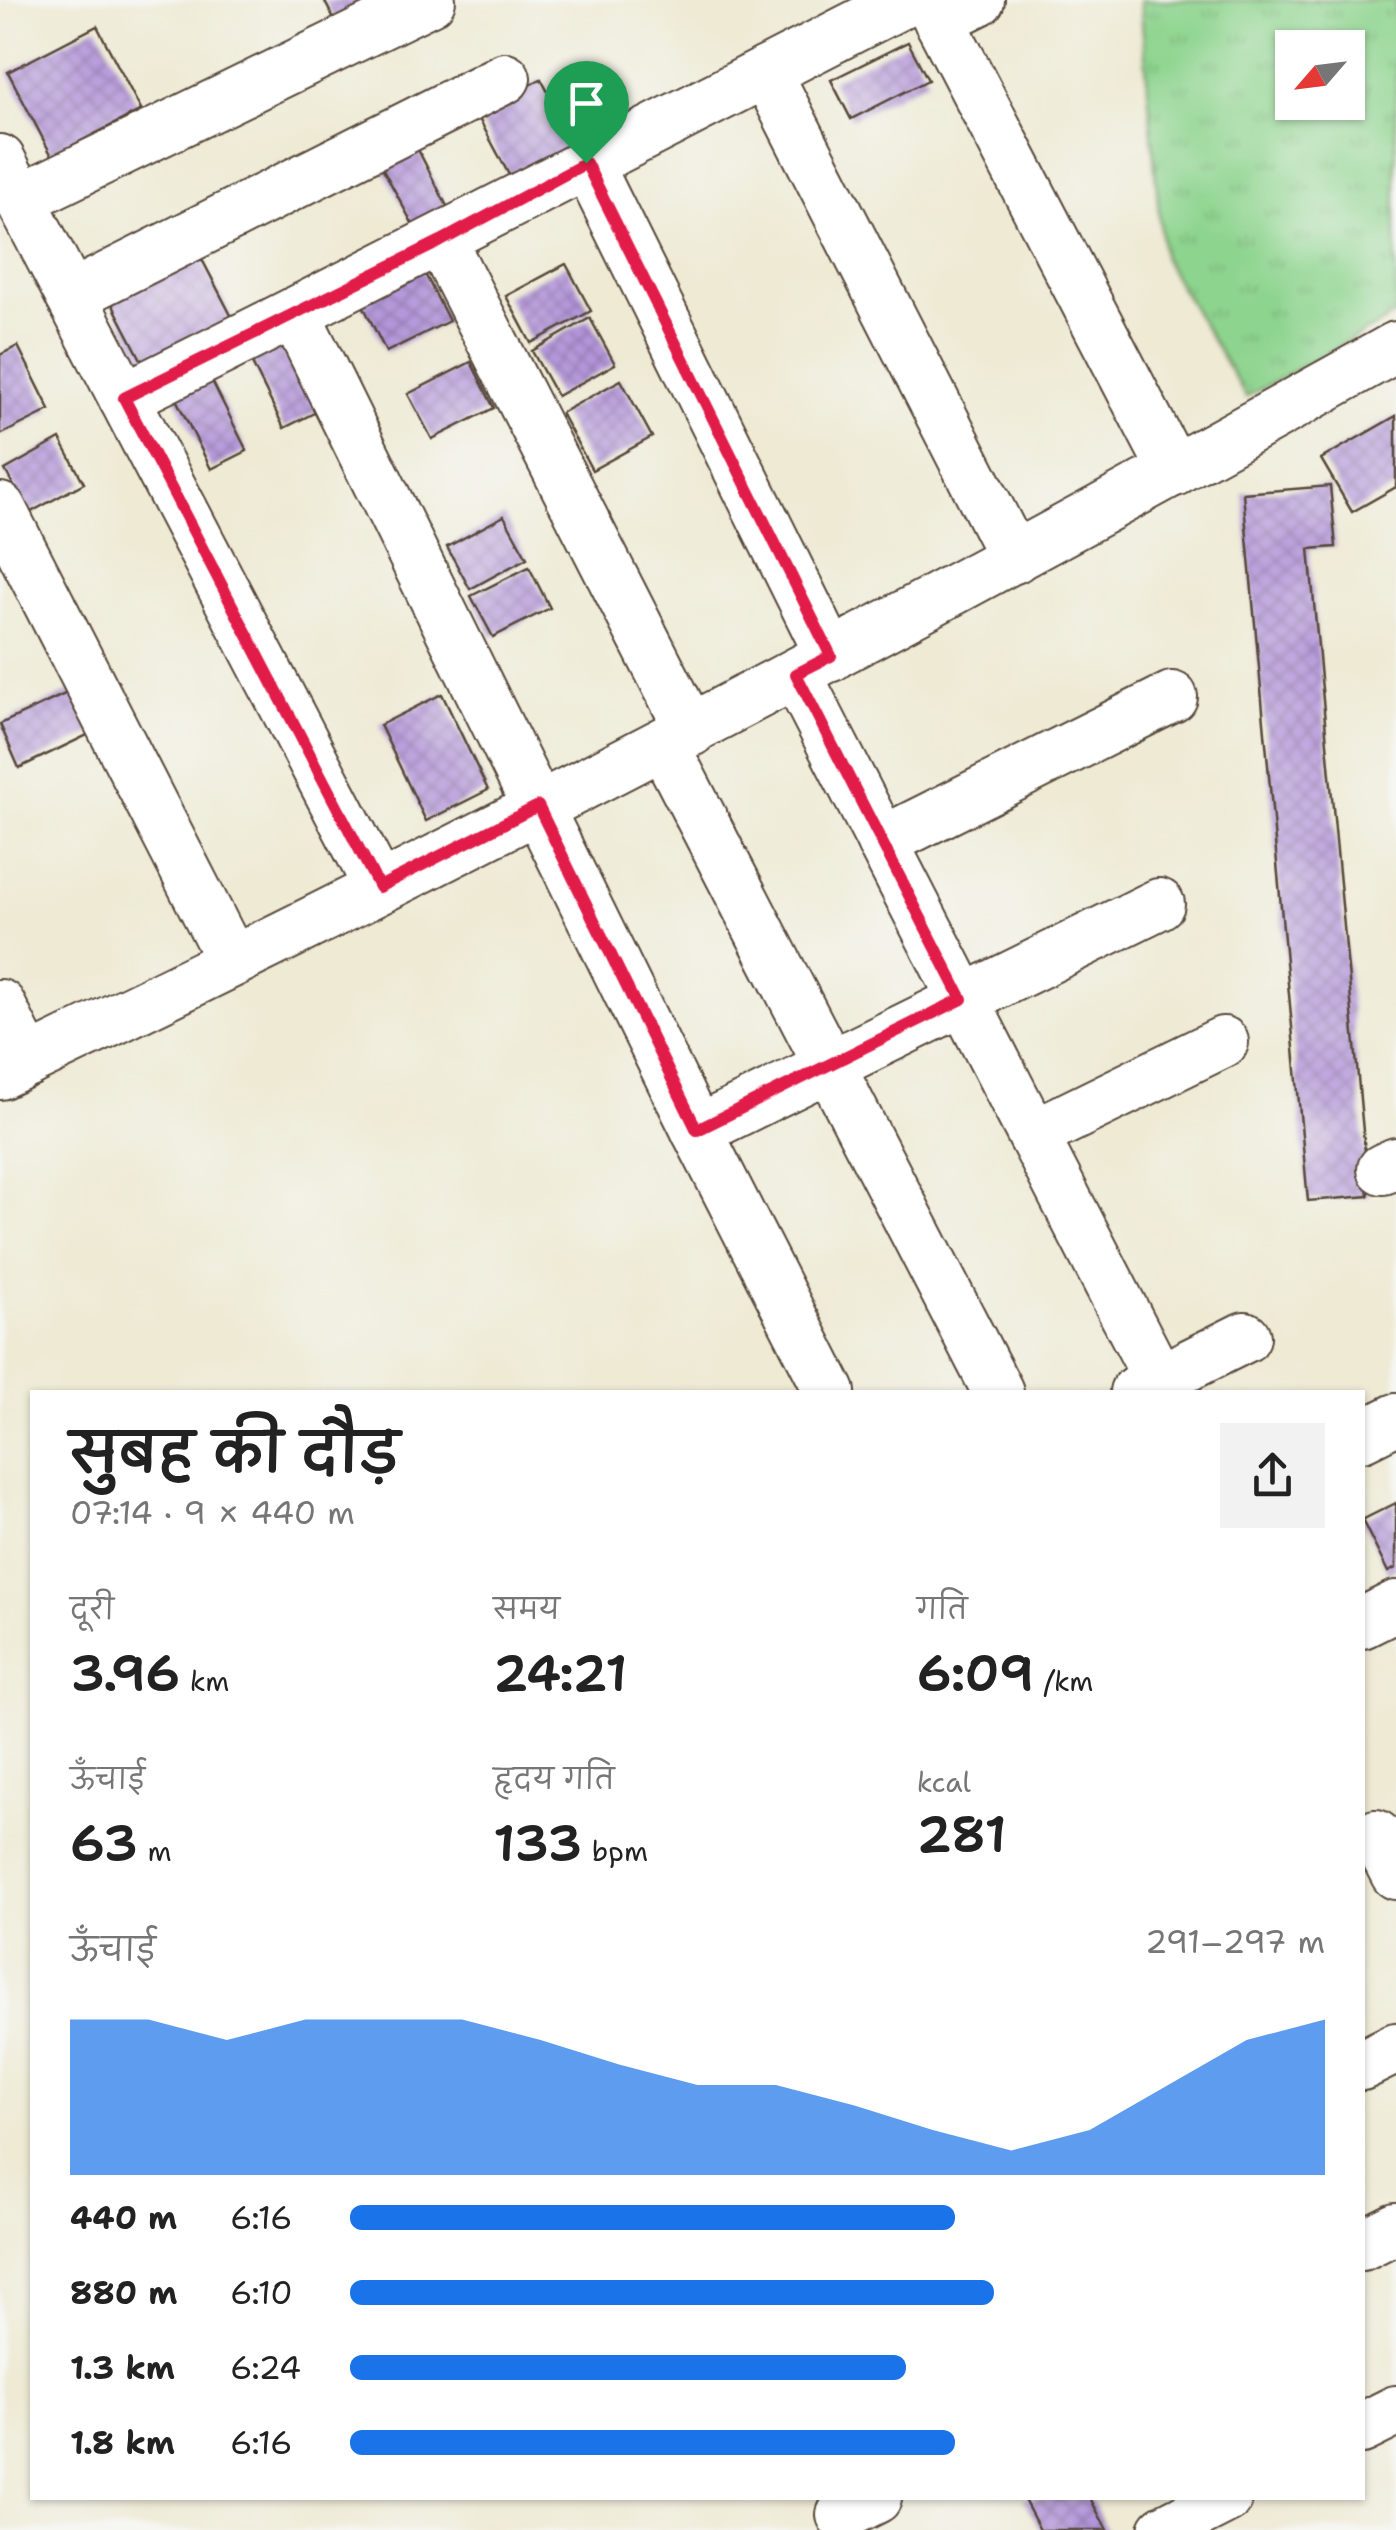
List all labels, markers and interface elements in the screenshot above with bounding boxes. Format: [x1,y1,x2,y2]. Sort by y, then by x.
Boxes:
north arrow [1275,30,1365,120]
map controls [1275,30,1365,120]
pin [544,61,629,164]
icon: arrive [559,76,614,131]
text: सुबह की दौड़ [70,1416,399,1490]
button: share [1220,1423,1325,1528]
text: 07:14 · 9 × 440 m [70,1491,355,1534]
text: दूरी [70,1590,114,1628]
text: समय [493,1590,560,1628]
text: गति [917,1590,968,1628]
text: 3.96 [70,1640,180,1707]
text: 24:21 [493,1640,627,1707]
text: 6:09 [917,1640,1034,1707]
text: km [180,1662,229,1700]
text: /km [1034,1662,1094,1700]
text: ऊँचाई [70,1760,145,1798]
text: हृदय गति [493,1760,615,1798]
text: kcal [917,1763,971,1801]
text: 281 [917,1801,1007,1868]
text: 63 [70,1810,138,1877]
text: 133 [493,1810,582,1877]
text: m [138,1832,172,1870]
text: bpm [582,1832,648,1870]
text: 291–297 m [1145,1920,1325,1963]
text: ऊँचाई [70,1928,156,1971]
text: 440 m [70,2196,177,2239]
text: 6:16 [230,2196,293,2239]
text: 880 m [70,2271,177,2314]
text: 6:10 [230,2271,293,2314]
text: 1.3 km [70,2346,175,2389]
text: 6:24 [230,2346,301,2389]
text: 1.8 km [70,2421,175,2464]
text: 6:16 [230,2421,293,2464]

